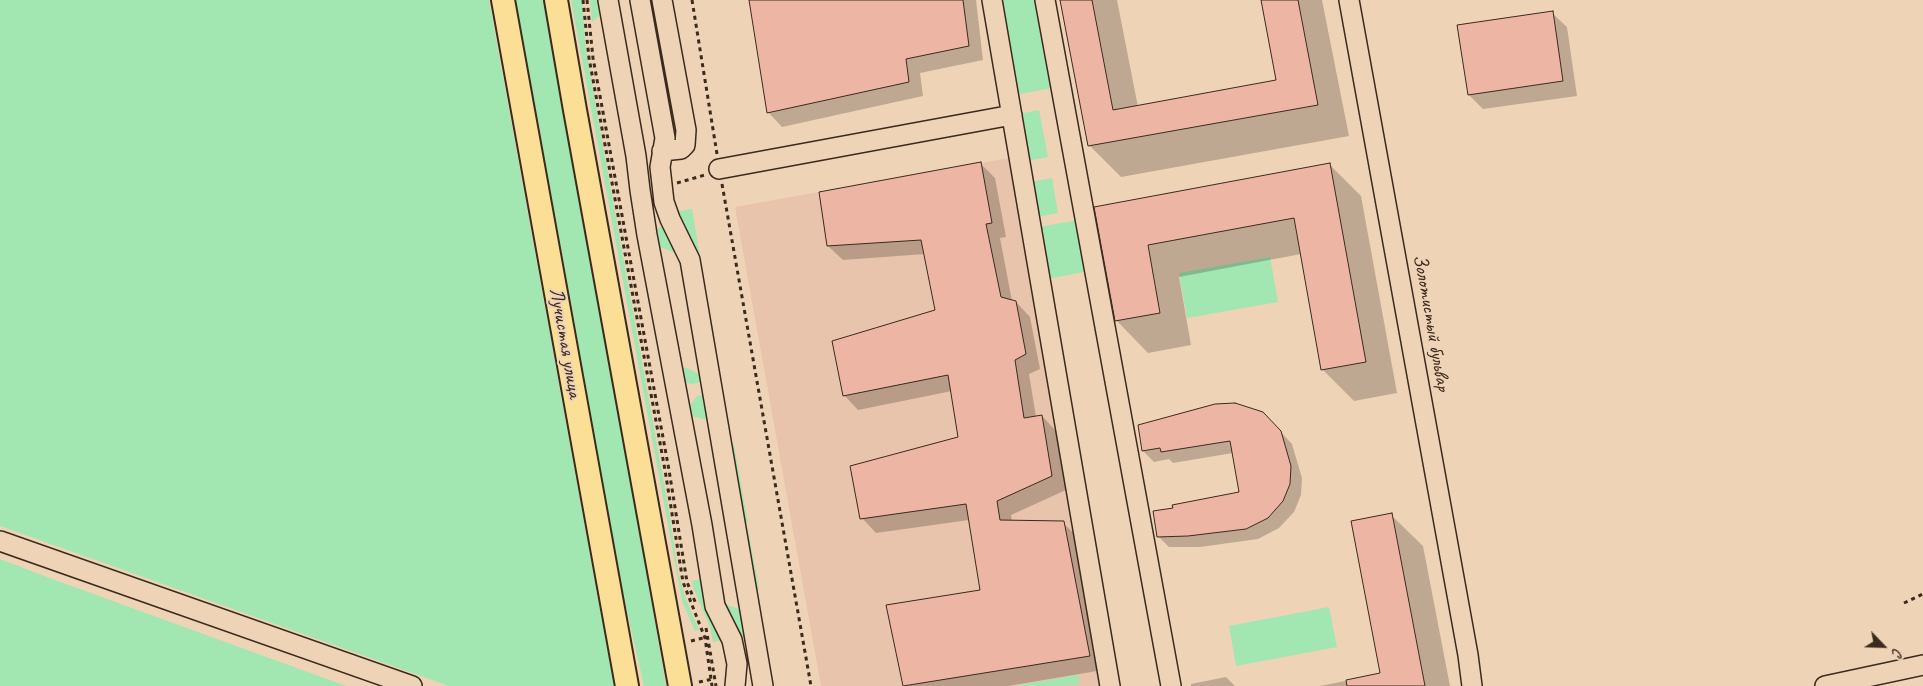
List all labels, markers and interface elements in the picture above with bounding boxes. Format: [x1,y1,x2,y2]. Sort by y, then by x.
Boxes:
street label: Золотистый бульвар [1407,253,1455,393]
street label: Лучистая улица [544,286,586,400]
north arrow [1858,621,1908,671]
text: С [1888,646,1906,659]

